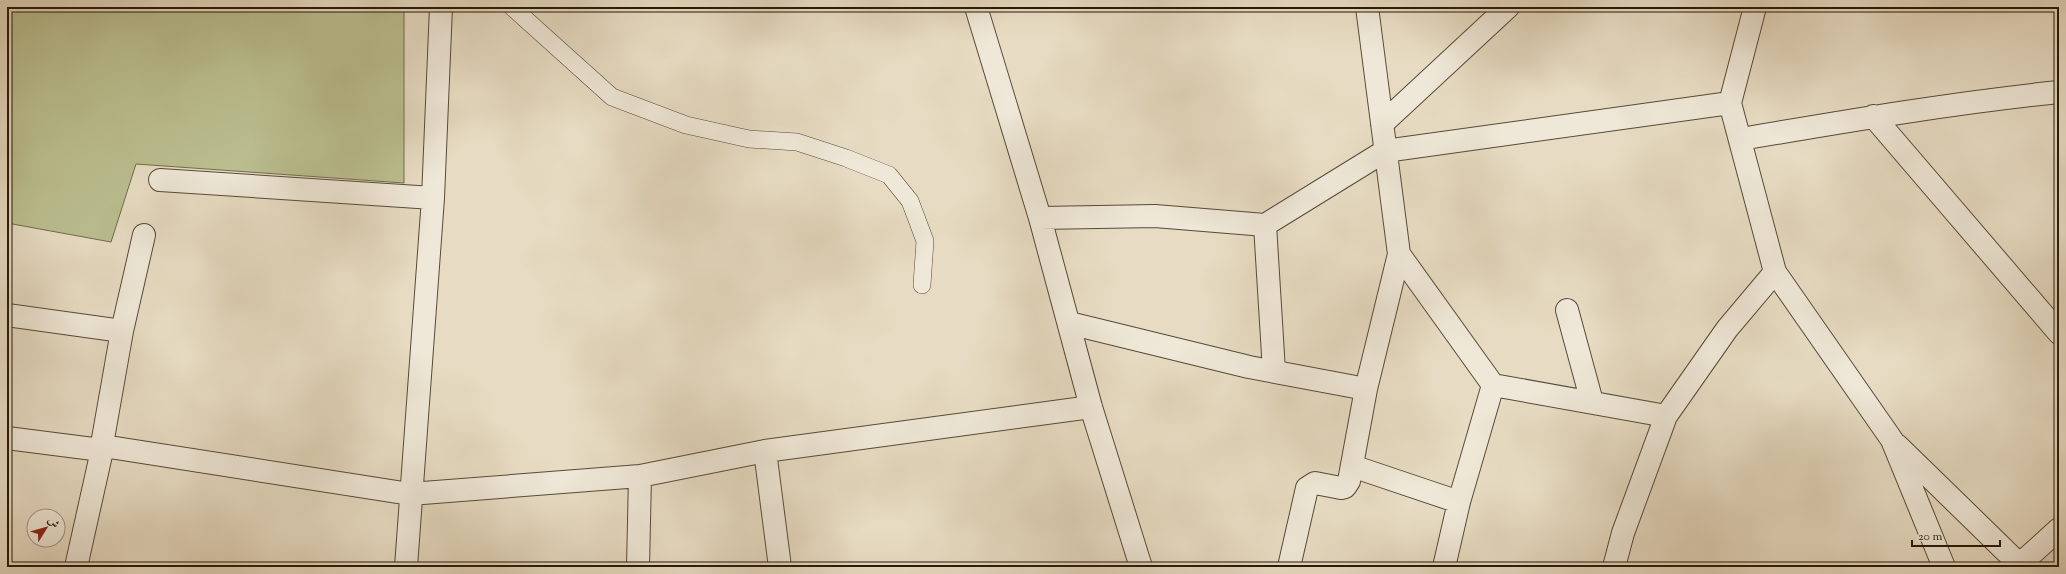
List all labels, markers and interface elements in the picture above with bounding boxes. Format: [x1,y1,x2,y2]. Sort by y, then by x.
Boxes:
north arrow [26,508,66,548]
text: ش [44,513,63,532]
scale bar [1912,522,2000,548]
text: 20 m [1918,528,1943,546]

